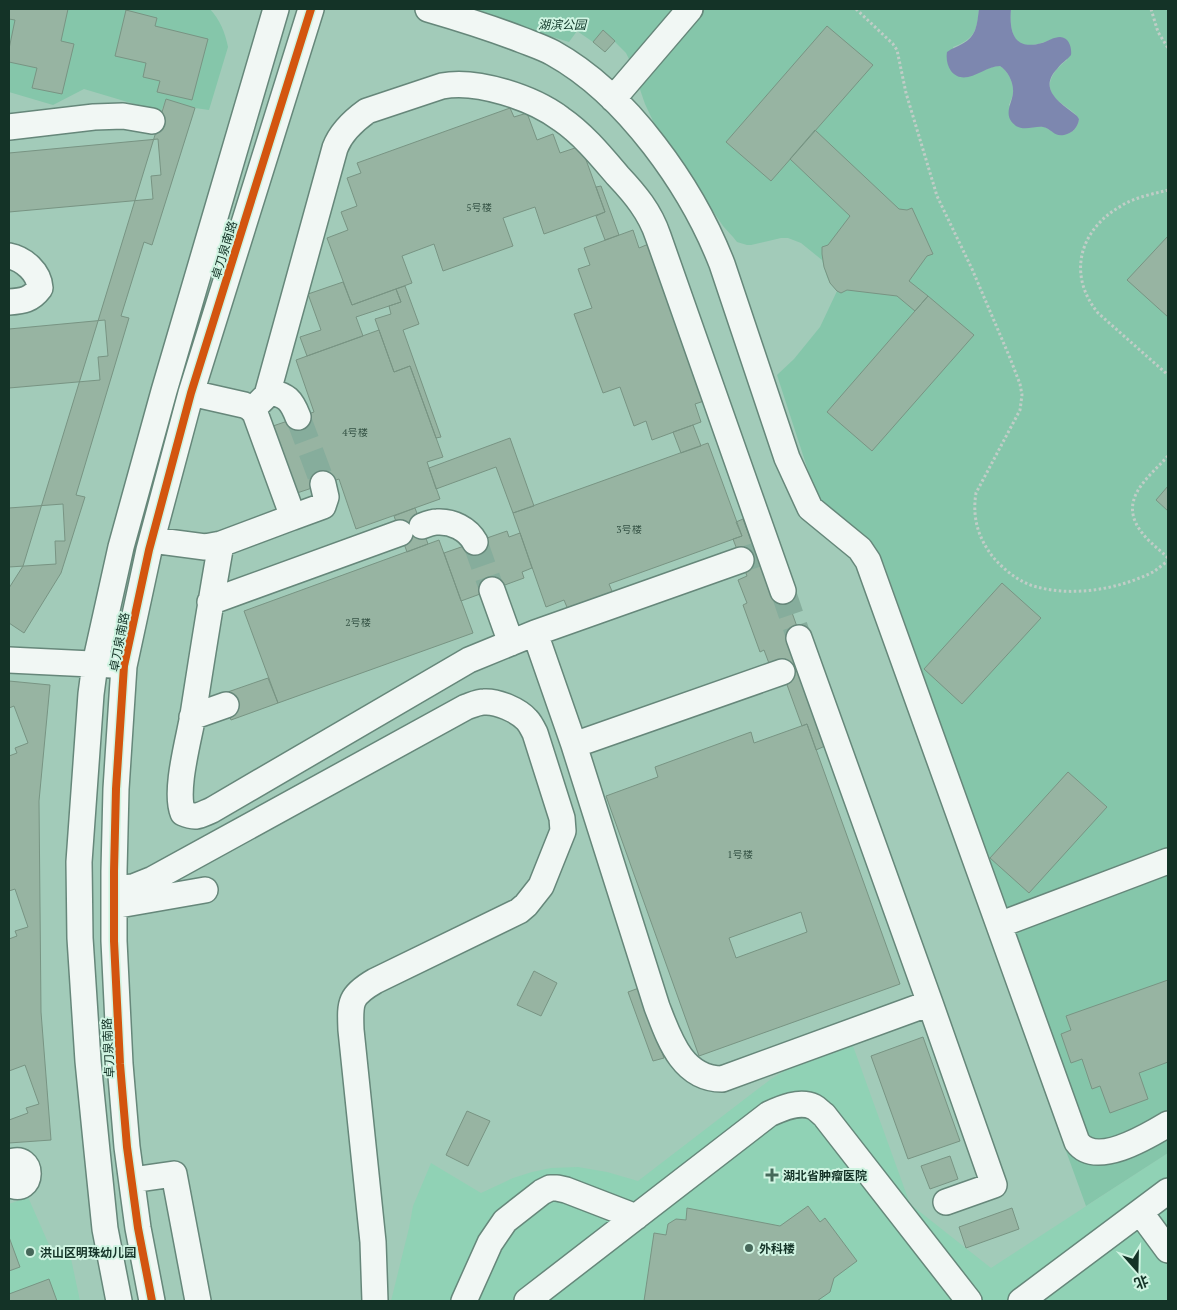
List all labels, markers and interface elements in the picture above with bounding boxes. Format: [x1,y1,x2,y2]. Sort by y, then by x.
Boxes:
park label: 湖滨公园 [538,17,588,32]
house number: 5号楼 [466,201,492,214]
street label: 卓刀泉南路 [208,219,240,281]
house number: 4号楼 [342,426,368,439]
house number: 3号楼 [616,523,642,536]
street label: 卓刀泉南路 [106,611,132,673]
house number: 2号楼 [345,616,371,629]
house number: 1号楼 [727,848,753,861]
street label: 卓刀泉南路 [99,1018,117,1078]
marker: 湖北省肿瘤医院 [765,1168,779,1182]
place label: 湖北省肿瘤医院 [783,1168,867,1183]
place label: 外科楼 [759,1241,795,1256]
marker: 外科楼 [743,1242,755,1254]
place label: 洪山区明珠幼儿园 [40,1245,136,1260]
north arrow [1112,1245,1162,1295]
marker: 洪山区明珠幼儿园 [24,1246,36,1258]
text: 北 [1132,1271,1151,1294]

